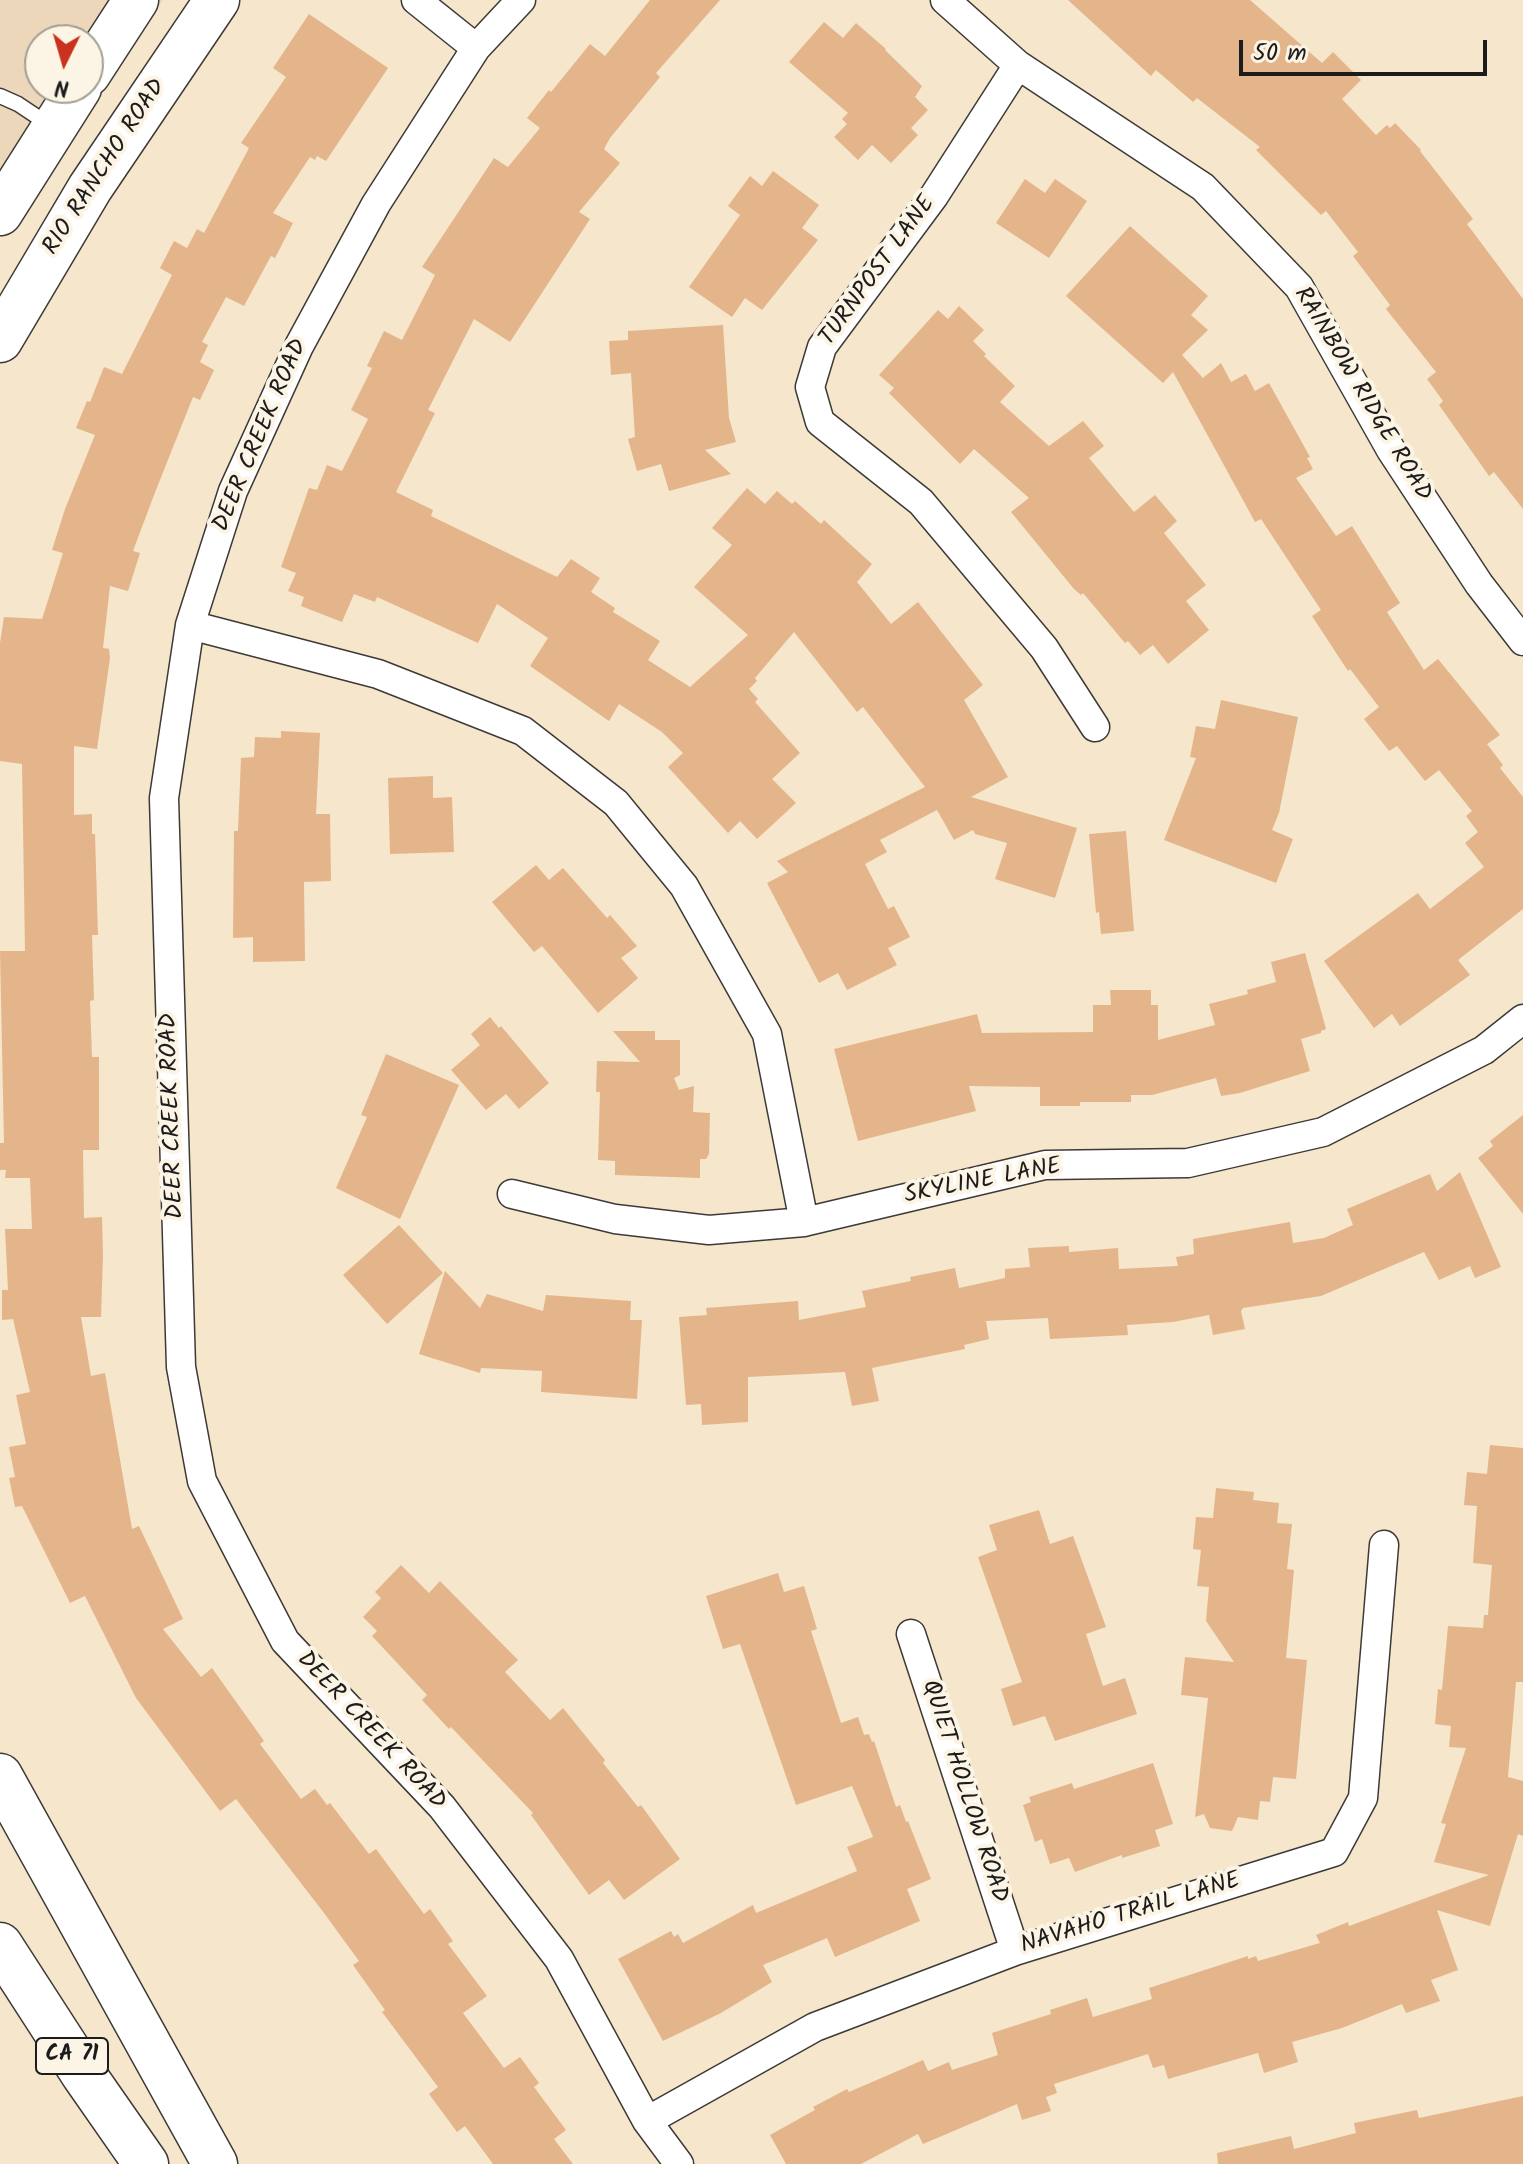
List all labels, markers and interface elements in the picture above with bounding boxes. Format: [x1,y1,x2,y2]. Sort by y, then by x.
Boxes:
north arrow [24,24,104,104]
scale bar [1243,24,1491,74]
text: 50 m [1253,34,1307,73]
street label: RIO RANCHO ROAD [38,75,174,261]
street label: TURNPOST LANE [815,191,943,353]
street label: RAINBOW RIDGE ROAD [1286,283,1436,507]
street label: DEER CREEK ROAD [208,335,316,537]
street label: DEER CREEK ROAD [156,1012,192,1220]
street label: SKYLINE LANE [902,1154,1064,1212]
street label: DEER CREEK ROAD [289,1647,451,1817]
street label: QUIET HOLLOW ROAD [913,1677,1013,1907]
street label: NAVAHO TRAIL LANE [1018,1868,1244,1962]
road number: CA 71 [36,2038,108,2074]

